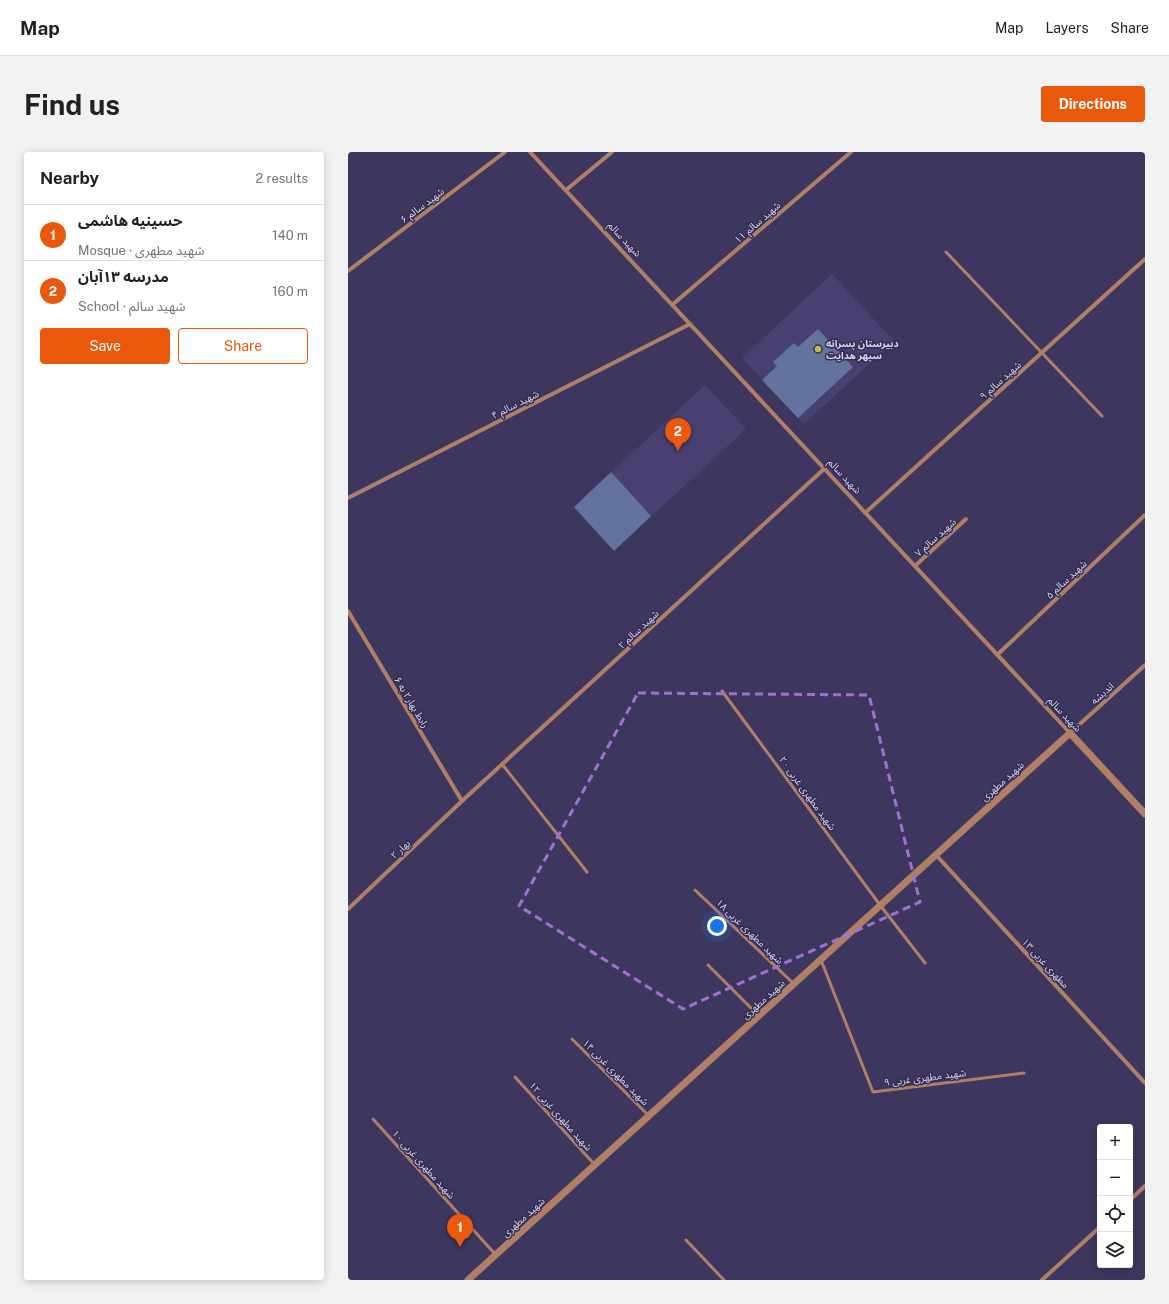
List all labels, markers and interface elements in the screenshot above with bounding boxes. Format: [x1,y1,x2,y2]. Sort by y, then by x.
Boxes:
text: Map [20,17,60,39]
text: Map [995,20,1023,36]
text: Layers [1045,20,1089,36]
text: Share [1111,20,1149,36]
button: Directions [1041,86,1145,122]
text: Find us [24,88,120,121]
text: Nearby [40,168,99,188]
text: 2 results [256,171,308,186]
street label: شهید سالم ۶ [398,185,448,227]
street label: شهید سالم ۱۱ [731,199,784,247]
text: حسینیه هاشمی [78,212,182,229]
street label: شهید سالم [604,219,644,260]
text: 1 [50,228,56,243]
text: 140 m [272,228,308,243]
text: Mosque · شهید مطهری [78,243,204,258]
text: مدرسه ۱۳آبان [78,268,169,285]
text: 2 [49,284,57,299]
text: 160 m [272,284,308,299]
text: School · شهید سالم [78,299,185,314]
button: Save [40,328,170,364]
button: Share [178,328,308,364]
place label: دبیرستان پسرانه سپهر هدایت [826,337,899,363]
marker: دبیرستان پسرانه سپهر هدایت [813,344,823,354]
street label: شهید سالم ۹ [977,358,1025,403]
street label: شهید سالم ۴ [489,387,542,423]
pin: 2 [665,418,691,451]
street label: شهید سالم [824,456,864,497]
street label: شهید سالم ۷ [912,515,960,560]
street label: شهید سالم ۵ [1043,557,1090,602]
street label: شهید سالم ۲ [615,607,662,652]
street label: رابط بهار۲ به ۶ [391,674,432,731]
street label: اندیشه [1088,680,1116,706]
street label: شهید سالم [1044,694,1084,735]
street label: شهید مطهری غربی ۲۰ [776,754,839,833]
street label: شهید مطهری [978,759,1027,804]
street label: بهار ۲ [388,837,413,862]
street label: شهید مطهری غربی ۱۸ [713,896,786,967]
your location [707,916,727,936]
street label: مطهری غربی ۱۳ [1019,935,1072,991]
street label: شهید مطهری [739,977,788,1022]
street label: شهید مطهری غربی ۱۴ [580,1036,652,1108]
street label: شهید مطهری غربی ۹ [883,1066,967,1089]
street label: شهید مطهری غربی ۱۲ [526,1079,595,1154]
map controls [1097,1124,1133,1268]
button: + [1097,1124,1133,1160]
street label: شهید مطهری غربی ۱۰ [389,1127,458,1202]
button: − [1097,1160,1133,1196]
street label: شهید مطهری [499,1195,548,1240]
button: locate [1097,1196,1133,1232]
pin: 1 [447,1214,473,1247]
button: layers [1097,1232,1133,1268]

